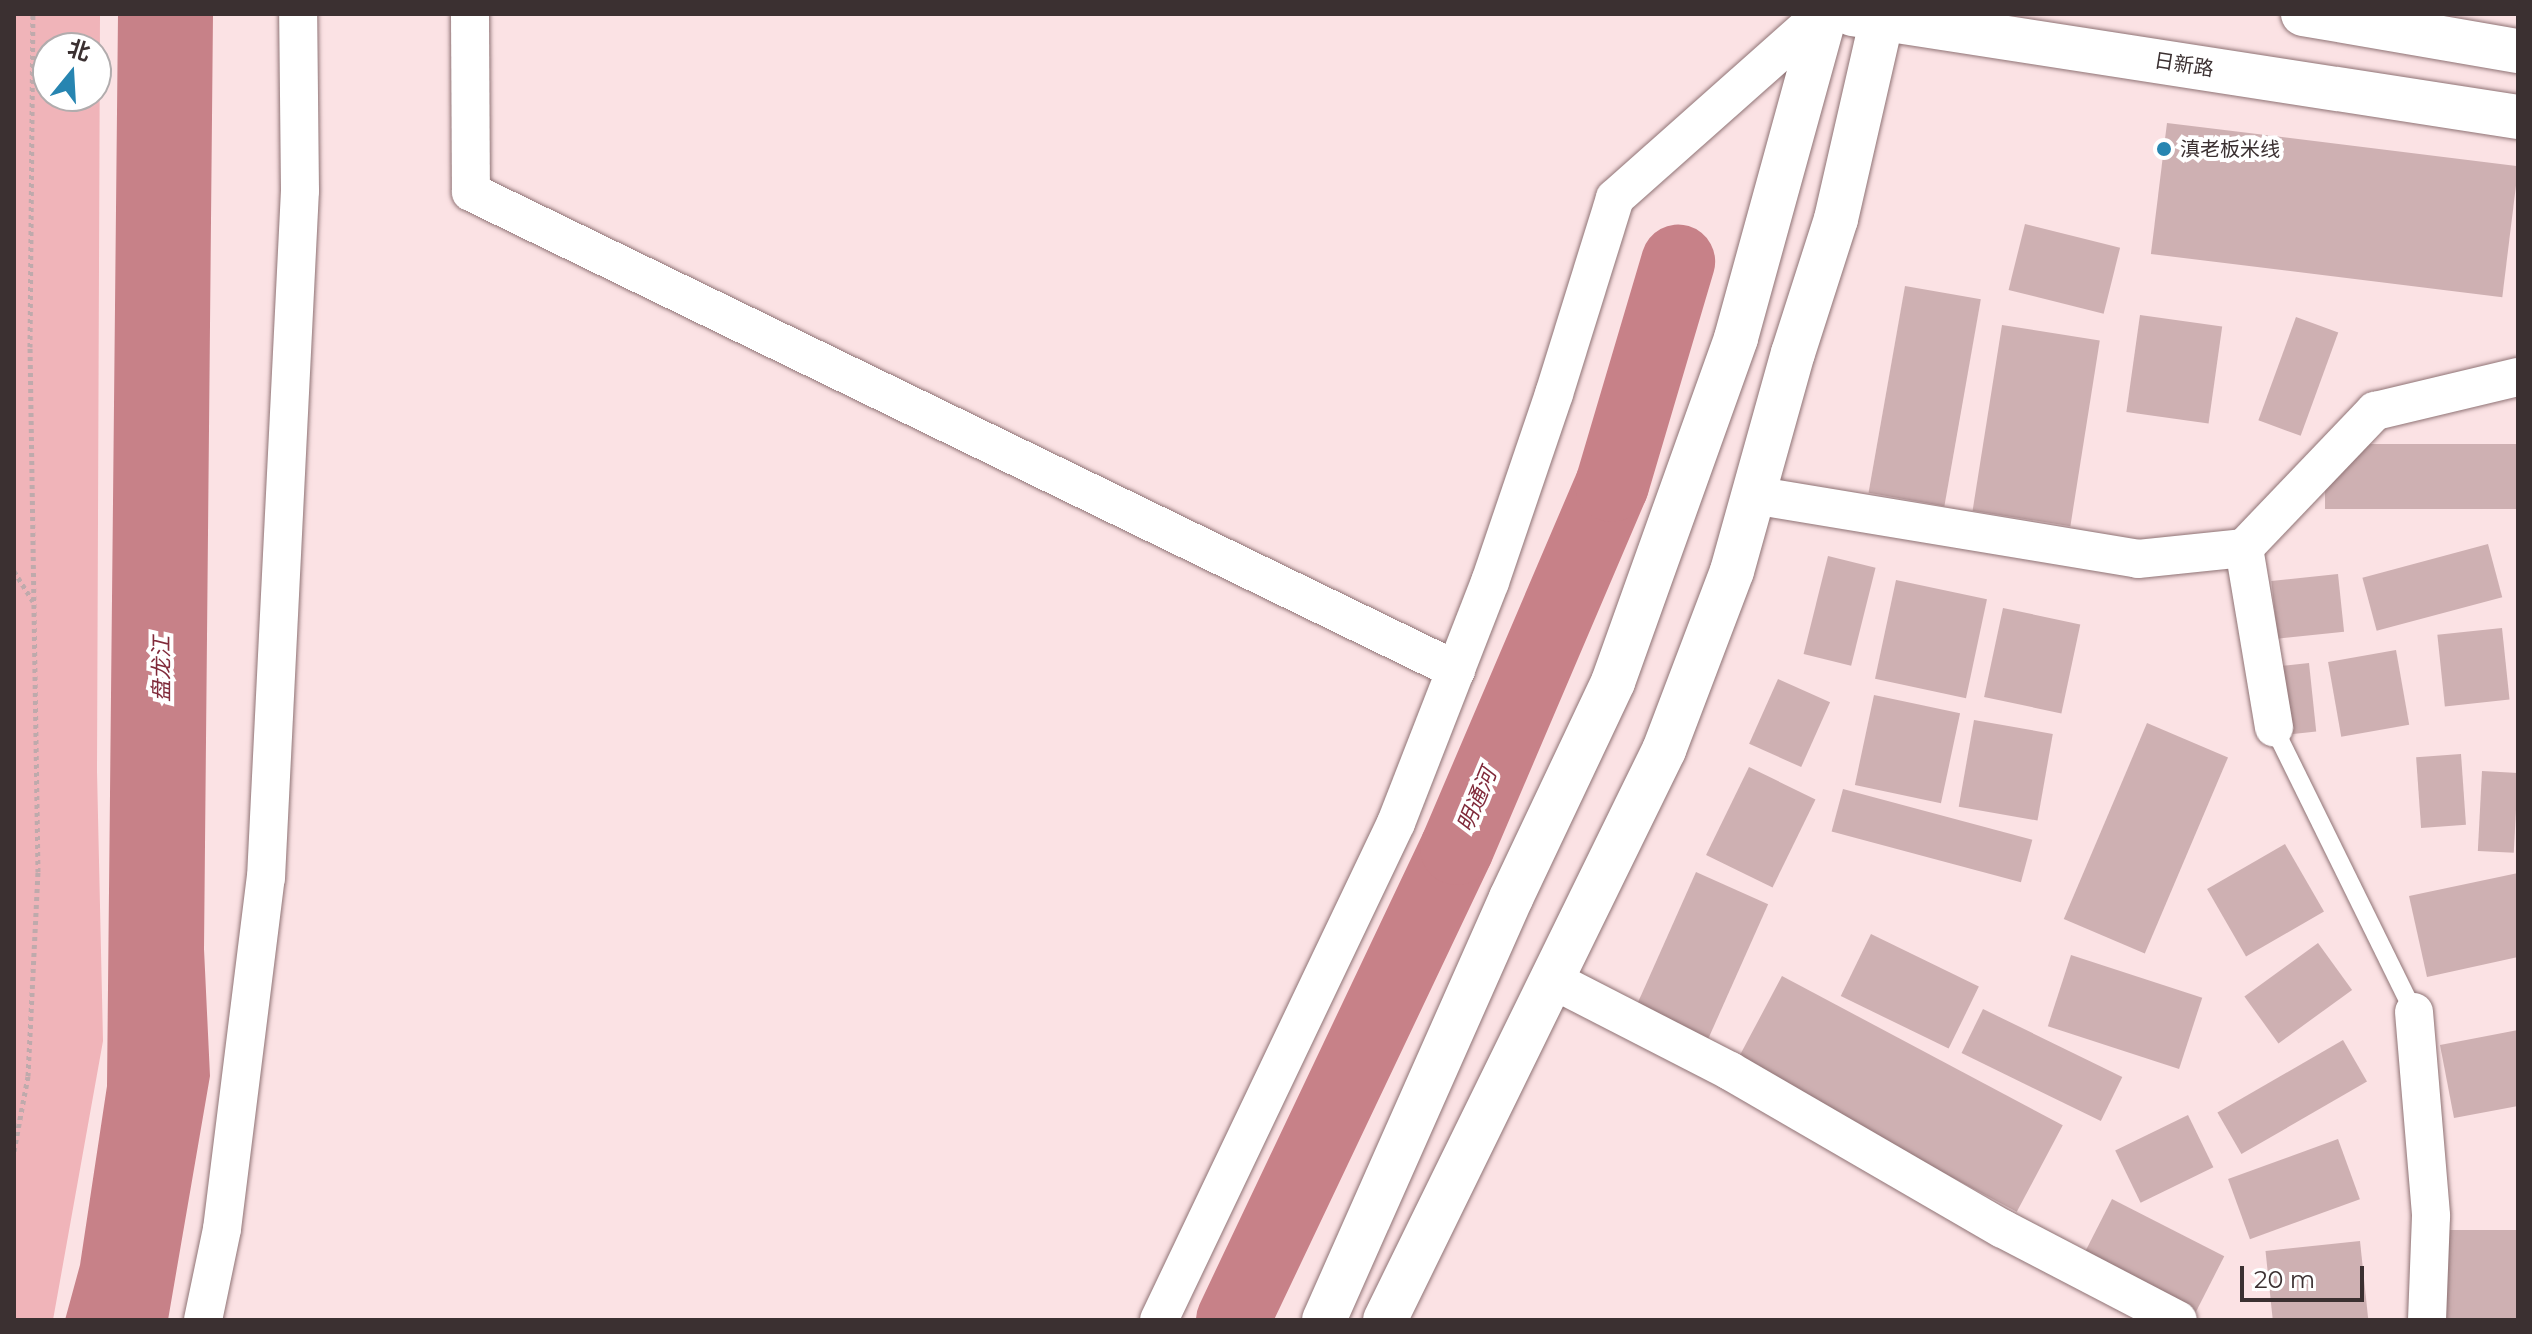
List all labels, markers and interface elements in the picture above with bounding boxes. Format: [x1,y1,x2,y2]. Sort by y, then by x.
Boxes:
north arrow [32,32,112,112]
text: 北 [64,34,94,67]
street label: 日新路 [2152,48,2216,82]
place label: 滇老板米线 [2180,137,2280,161]
marker: 滇老板米线 [2155,140,2173,158]
water label: 盘龙江 [149,636,175,702]
water label: 明通河 [1452,764,1502,836]
scale bar [2244,1250,2368,1300]
text: 20 m [2254,1265,2315,1294]

